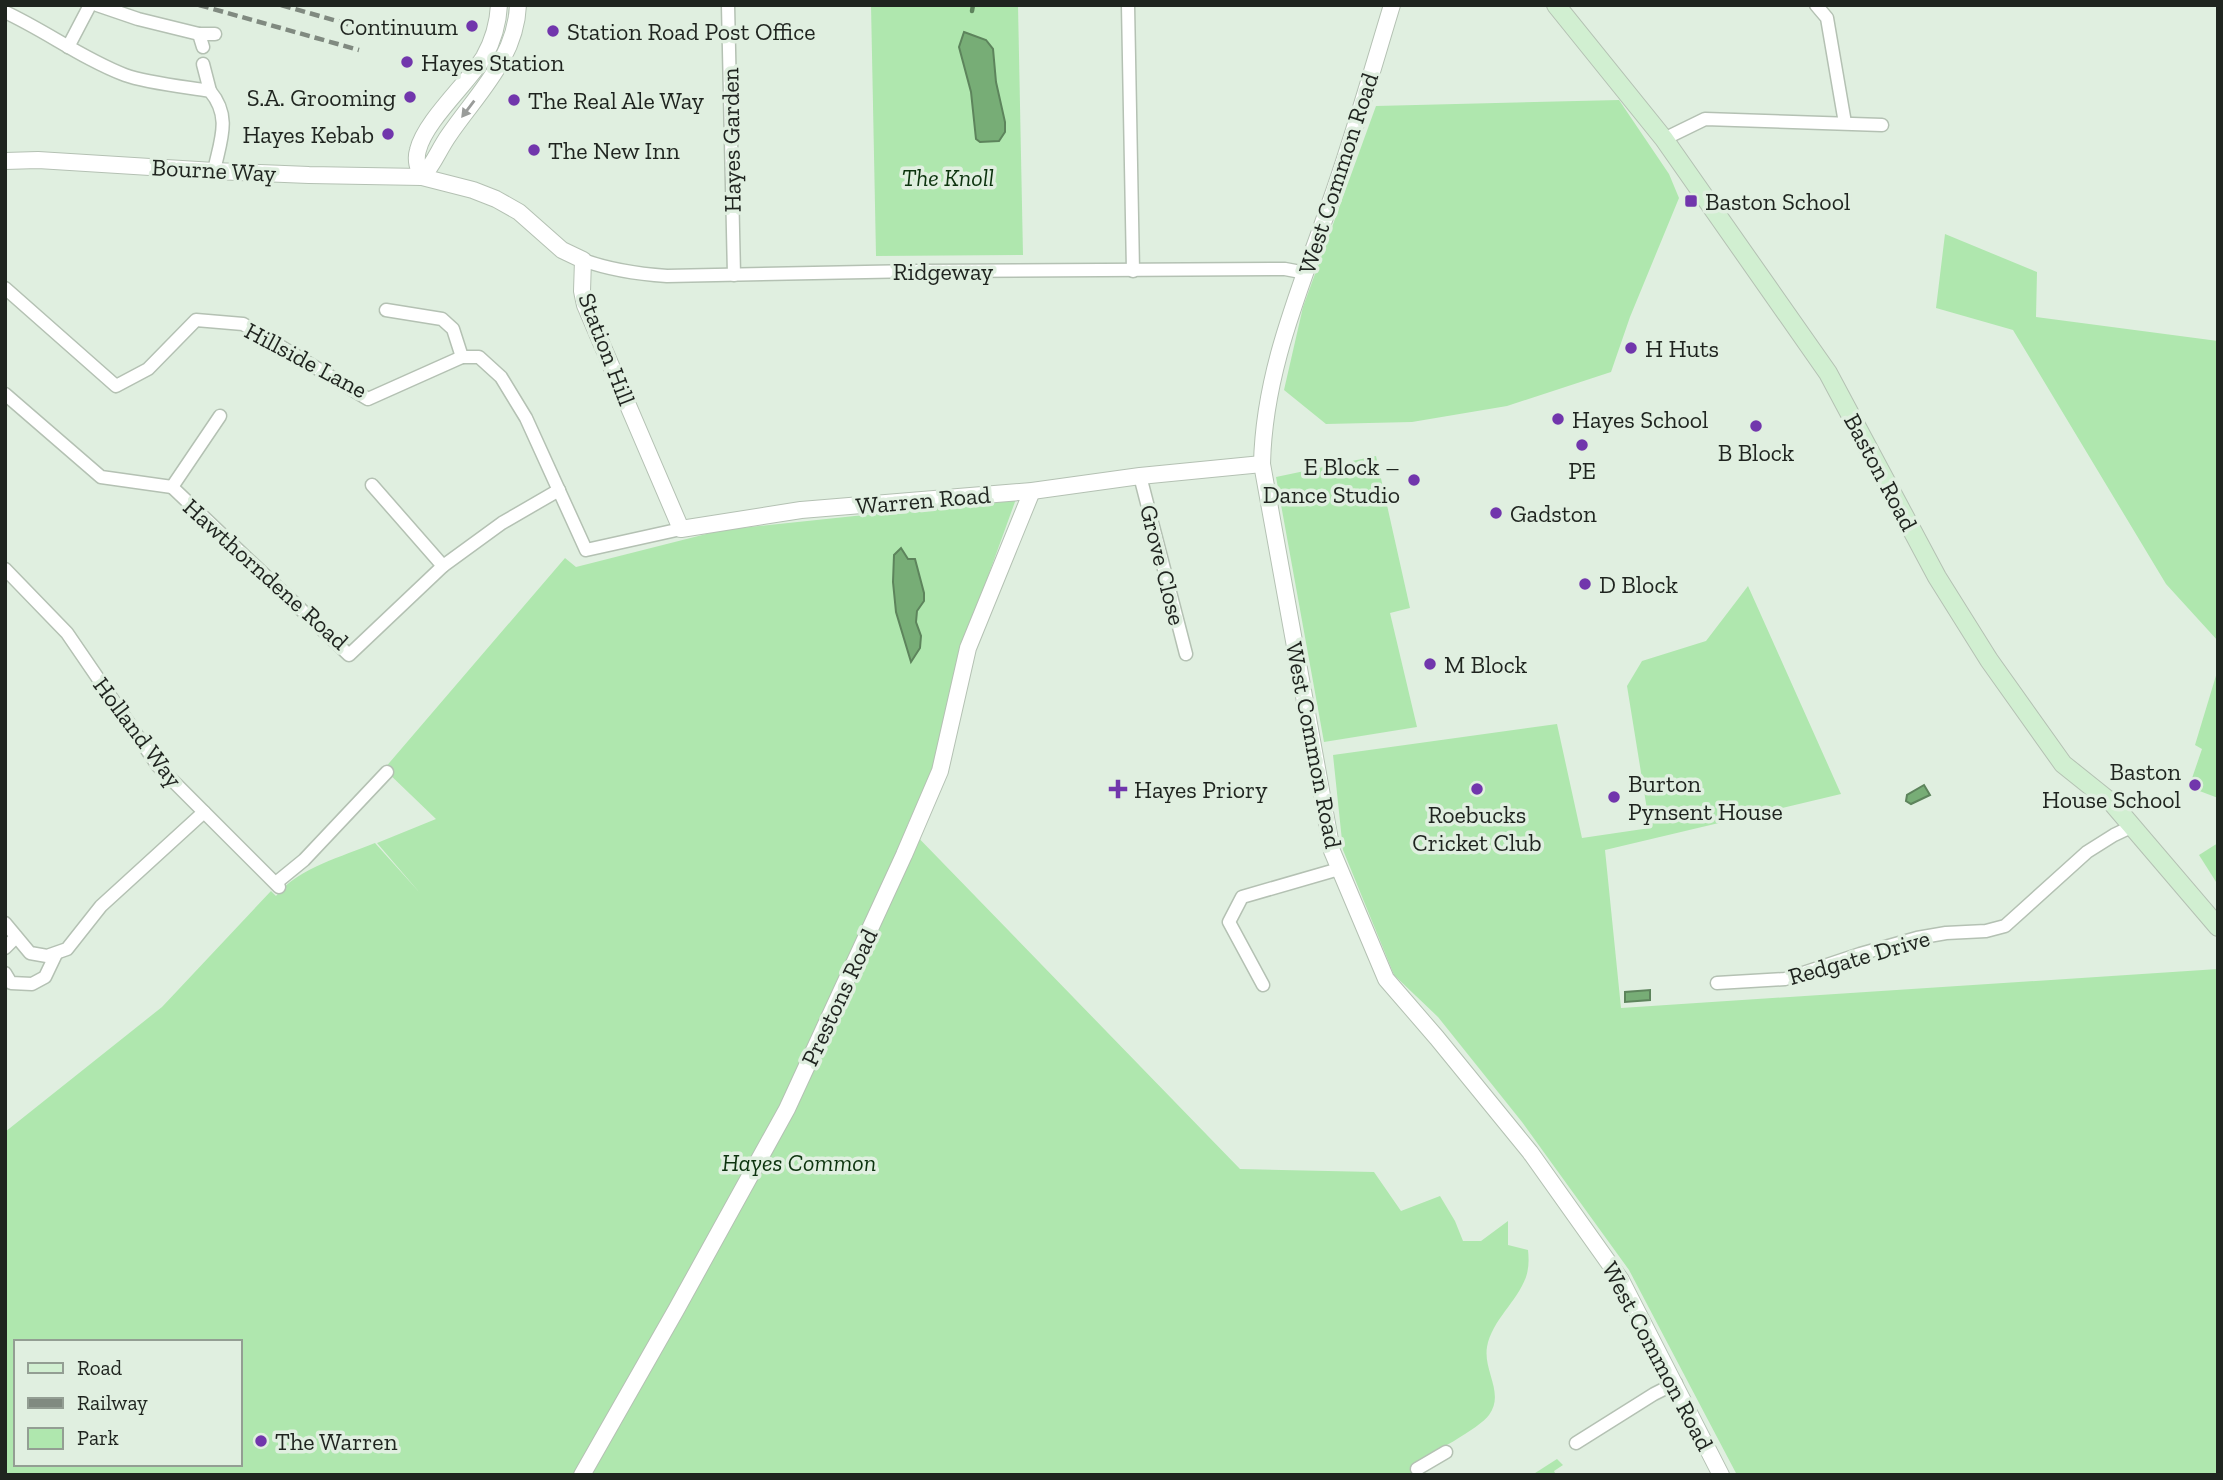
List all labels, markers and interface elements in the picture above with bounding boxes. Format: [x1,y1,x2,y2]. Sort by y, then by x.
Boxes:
place label: Continuum [339,12,458,41]
place label: Station Road Post Office [567,17,816,46]
marker: Continuum [464,18,480,34]
marker: Station Road Post Office [545,23,561,39]
place label: Hayes Station [421,48,564,77]
marker: Hayes Station [399,54,415,70]
street label: Hayes Garden [715,67,747,213]
street label: West Common Road [1292,69,1384,277]
place label: S.A. Grooming [247,83,396,112]
place label: The Real Ale Way [528,86,705,115]
marker: S.A. Grooming [402,89,418,105]
marker: The Real Ale Way [506,92,522,108]
one-way arrow [462,100,476,118]
place label: Hayes Kebab [242,120,374,149]
marker: Hayes Kebab [380,126,396,142]
place label: The New Inn [548,136,680,165]
marker: The New Inn [526,142,542,158]
street label: Bourne Way [151,152,278,188]
park label: The Knoll [902,163,994,192]
place label: Baston School [1705,187,1850,216]
marker: Baston School [1683,193,1699,209]
street label: Ridgeway [893,257,994,286]
street label: Station Hill [572,289,642,409]
street label: Hillside Lane [240,316,372,404]
place label: H Huts [1645,334,1719,363]
marker: H Huts [1623,340,1639,356]
place label: Hayes School [1572,405,1709,434]
street label: Baston Road [1838,408,1924,536]
marker: Hayes School [1550,411,1566,427]
marker: B Block [1748,418,1764,434]
marker: PE [1574,437,1590,453]
place label: B Block [1718,438,1795,467]
place label: E Block – Dance Studio [1263,452,1400,509]
place label: PE [1568,456,1596,485]
marker: E Block – Dance Studio [1406,472,1422,488]
street label: Warren Road [854,480,992,520]
street label: Hawthorndene Road [177,492,355,656]
place label: Gadston [1510,499,1597,528]
street label: Grove Close [1134,502,1192,628]
marker: Gadston [1488,505,1504,521]
place label: D Block [1599,570,1679,599]
marker: D Block [1577,576,1593,592]
street label: West Common Road [1280,639,1348,851]
place label: M Block [1444,650,1528,679]
marker: M Block [1422,656,1438,672]
street label: Holland Way [87,671,189,793]
place label: Baston House School [2042,757,2181,814]
place label: Burton Pynsent House [1628,769,1783,826]
place label: Hayes Priory [1134,775,1268,804]
marker: Baston House School [2187,777,2203,793]
marker: Hayes Priory [1108,779,1128,799]
marker: Roebucks Cricket Club [1469,781,1485,797]
marker: Burton Pynsent House [1606,789,1622,805]
place label: Roebucks Cricket Club [1412,800,1542,857]
street label: Redgate Drive [1785,923,1933,991]
street label: Prestons Road [795,924,883,1070]
park label: Hayes Common [722,1148,876,1177]
street label: West Common Road [1596,1257,1720,1455]
legend [14,1340,242,1466]
text: Road [77,1355,123,1380]
text: Railway [77,1390,148,1415]
text: Park [77,1425,119,1450]
place label: The Warren [275,1427,398,1456]
marker: The Warren [253,1433,269,1449]

